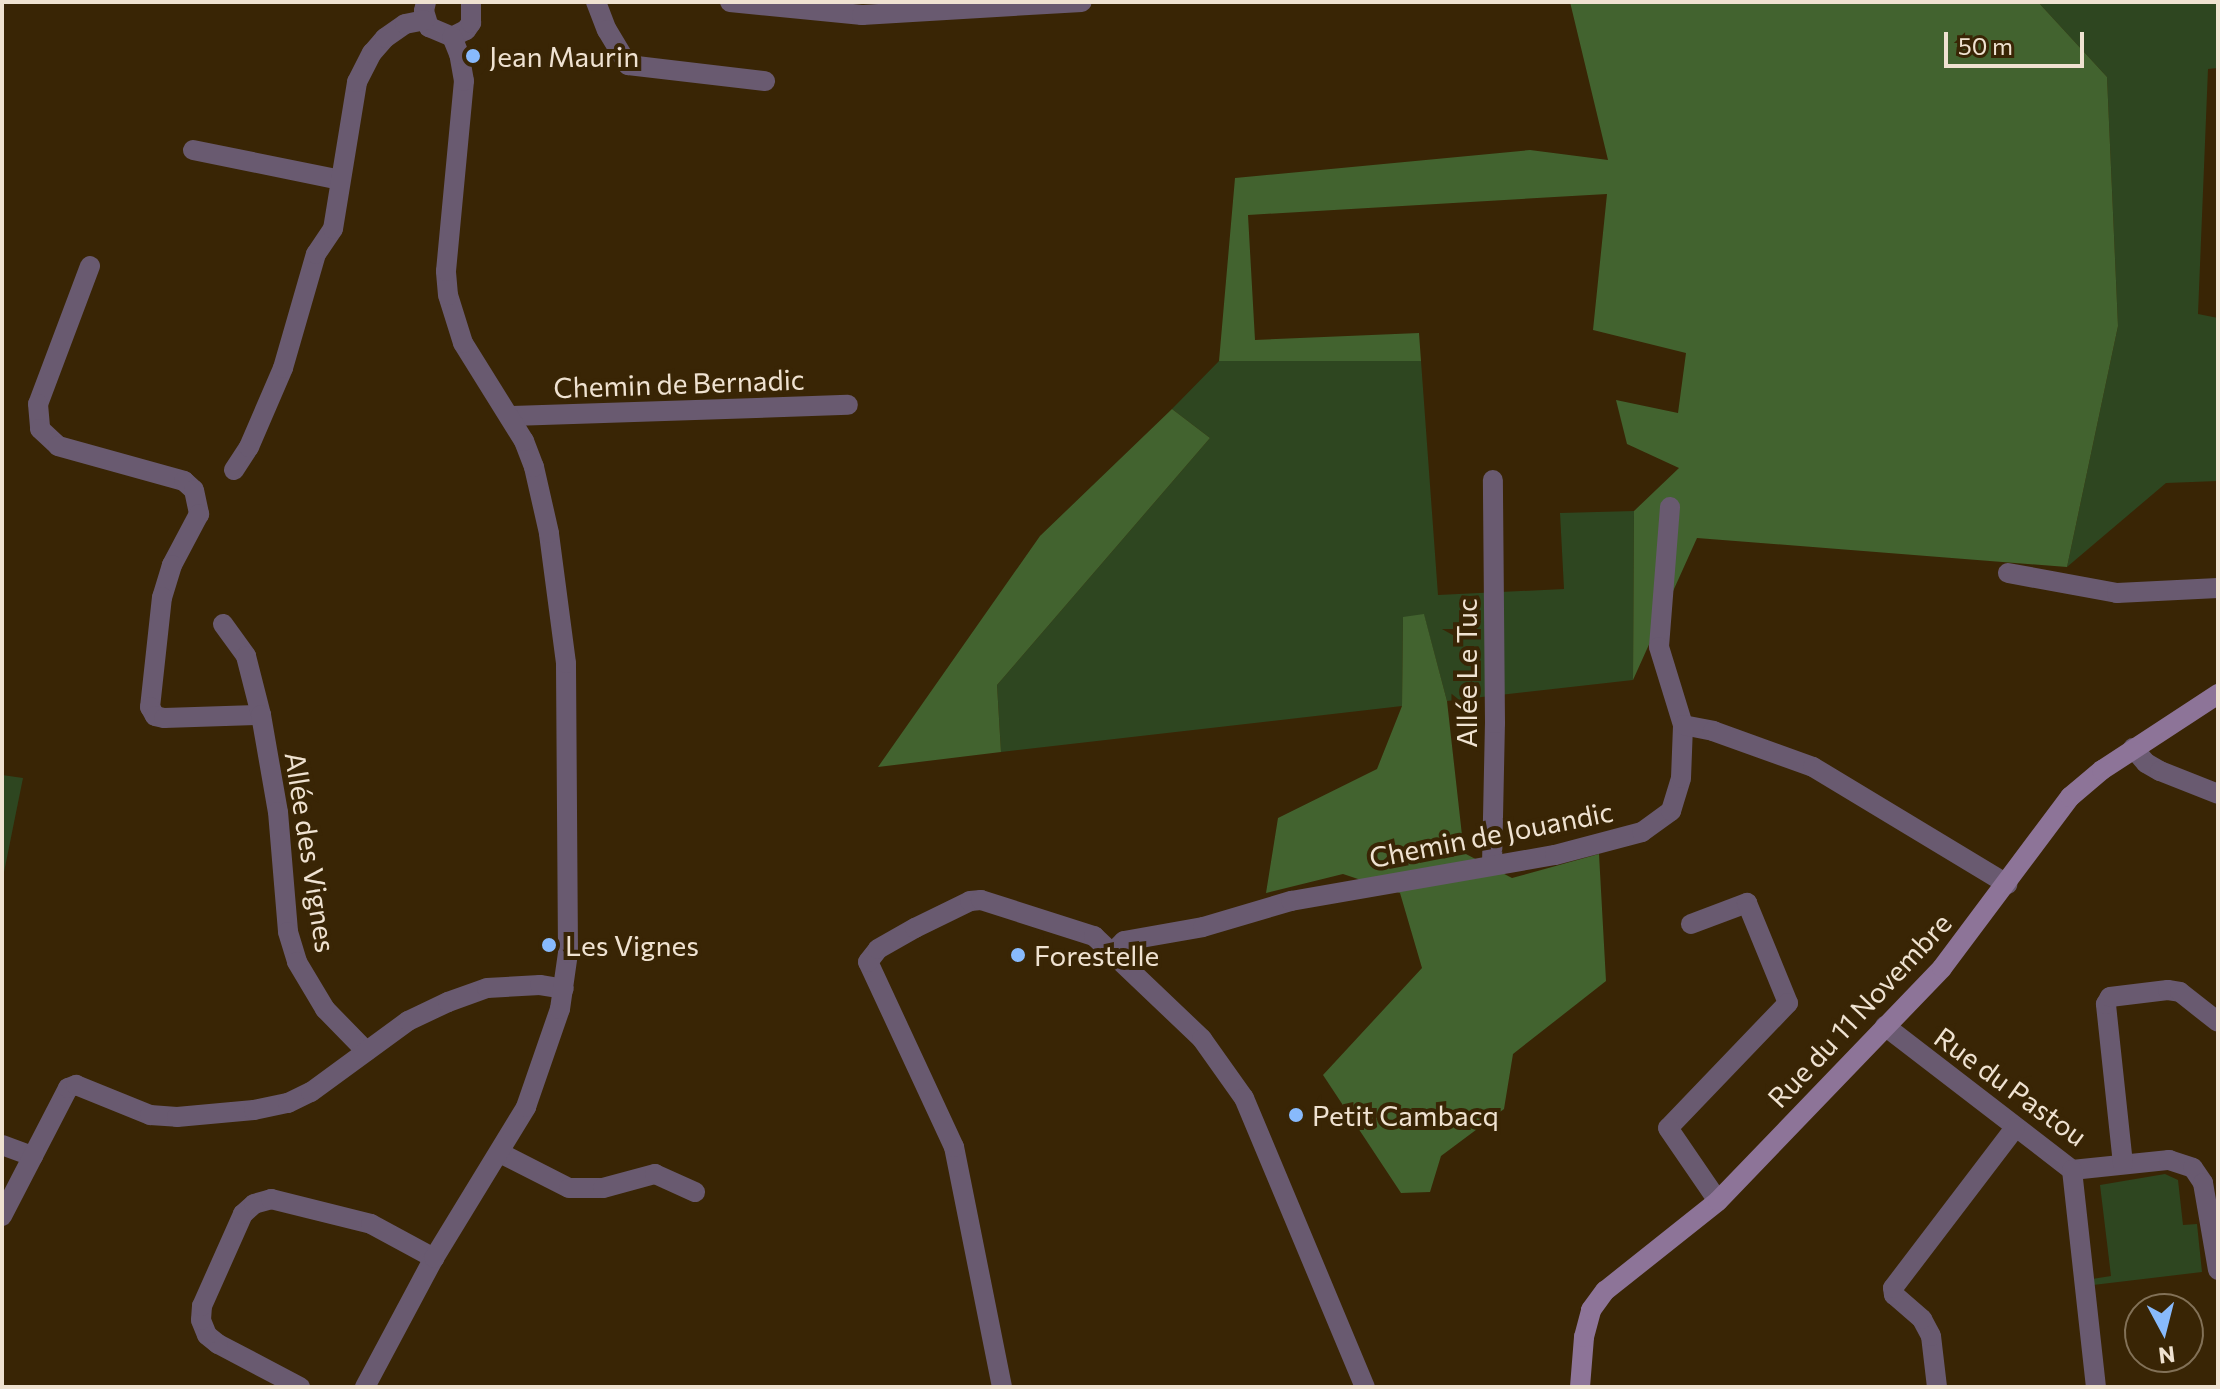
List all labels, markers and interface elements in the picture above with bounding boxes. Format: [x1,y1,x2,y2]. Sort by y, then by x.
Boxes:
scale bar [1948,16,2088,66]
text: 50 m [1958,31,2013,60]
place label: Jean Maurin [489,39,639,73]
marker: Jean Maurin [464,47,482,65]
street label: Chemin de Bernadic [553,362,805,404]
street label: Allée Le Tuc [1449,598,1483,748]
street label: Allée des Vignes [279,749,343,955]
street label: Chemin de Jouandic [1366,794,1616,874]
street label: Rue du 11 Novembre [1760,906,1958,1114]
place label: Les Vignes [565,928,699,962]
marker: Les Vignes [540,936,558,954]
place label: Forestelle [1034,938,1159,972]
marker: Forestelle [1009,946,1027,964]
street label: Rue du Pastou [1928,1019,2094,1153]
place label: Petit Cambacq [1312,1098,1499,1132]
marker: Petit Cambacq [1287,1106,1305,1124]
north arrow [2124,1293,2204,1373]
text: N [2157,1341,2177,1370]

